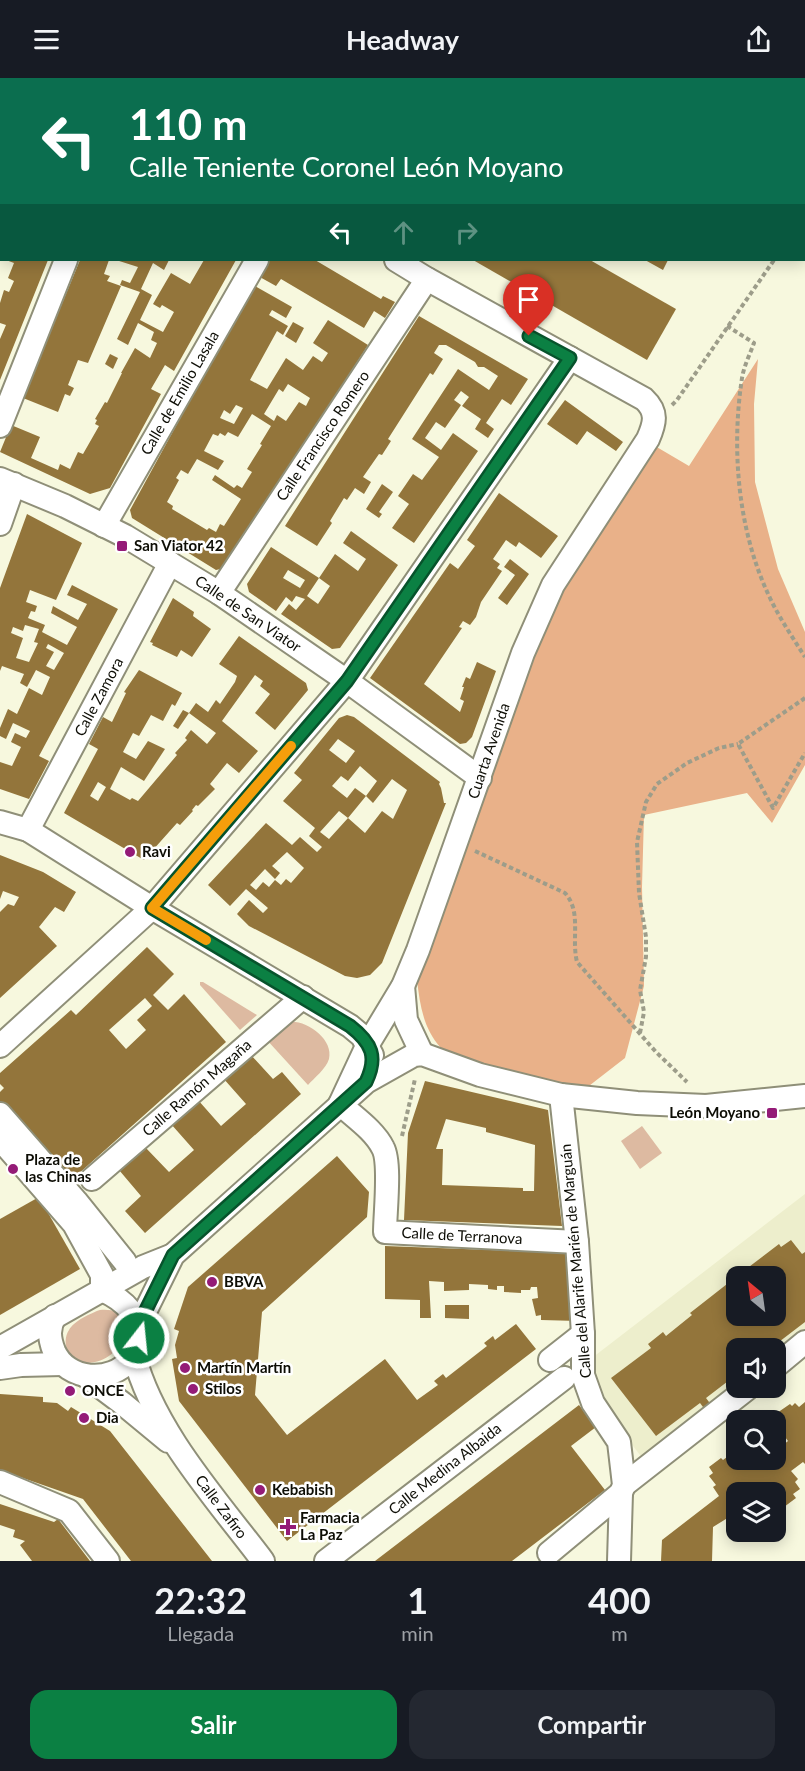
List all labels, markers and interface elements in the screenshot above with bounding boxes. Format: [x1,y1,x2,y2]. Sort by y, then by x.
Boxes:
icon: menu [30,23,63,56]
text: Headway [346,23,459,56]
icon: share [742,23,775,56]
text: 110 m [129,99,247,149]
icon: left [30,102,108,180]
text: Calle Teniente Coronel León Moyano [129,150,564,183]
icon: left [324,216,357,249]
icon: ahead [387,216,420,249]
icon: right [450,216,483,249]
pin [503,274,554,336]
icon: arrive [512,283,545,316]
street label: Calle de Emilio Lasala [136,327,222,458]
street label: Calle Francisco Romero [272,367,372,504]
place label: San Viator 42 [134,536,224,554]
marker: San Viator 42 [115,539,129,553]
street label: Calle de San Viator [192,571,305,656]
street label: Calle Zamora [70,654,126,739]
street label: Cuarta Avenida [463,700,513,801]
place label: Ravi [142,842,171,860]
marker: Ravi [123,845,137,859]
street label: Calle Ramón Magaña [138,1035,254,1139]
place label: León Moyano [669,1103,760,1121]
marker: León Moyano [765,1106,779,1120]
street label: Calle del Alarife Marién de Marguán [556,1143,594,1379]
place label: Plaza de las Chinas [25,1150,92,1185]
marker: Plaza de las Chinas [6,1162,20,1176]
street label: Calle de Terranova [401,1223,523,1247]
north arrow [726,1266,786,1326]
map controls [726,1266,786,1542]
place label: BBVA [224,1272,264,1290]
marker: BBVA [205,1275,219,1289]
position arrow [107,1306,171,1370]
button: sound [726,1338,786,1398]
place label: Martín Martín [197,1358,291,1376]
marker: Martín Martín [178,1361,192,1375]
place label: Stilos [205,1379,242,1397]
place label: ONCE [82,1381,125,1399]
marker: Stilos [186,1382,200,1396]
marker: ONCE [63,1384,77,1398]
place label: Dia [96,1408,119,1426]
button: search [726,1410,786,1470]
marker: Dia [77,1411,91,1425]
street label: Calle Medina Albaida [384,1419,504,1518]
street label: Calle Zafiro [192,1471,252,1542]
place label: Kebabish [272,1480,333,1498]
button: layers [726,1482,786,1542]
marker: Kebabish [253,1483,267,1497]
place label: Farmacia La Paz [300,1508,360,1543]
marker: Farmacia La Paz [281,1520,295,1534]
text: 22:32 [154,1578,247,1622]
text: 1 [407,1578,428,1622]
text: 400 [588,1578,651,1622]
text: Llegada [167,1621,234,1645]
text: min [401,1621,434,1645]
text: m [611,1621,628,1645]
button: Salir [30,1690,397,1759]
button: Compartir [409,1690,775,1759]

